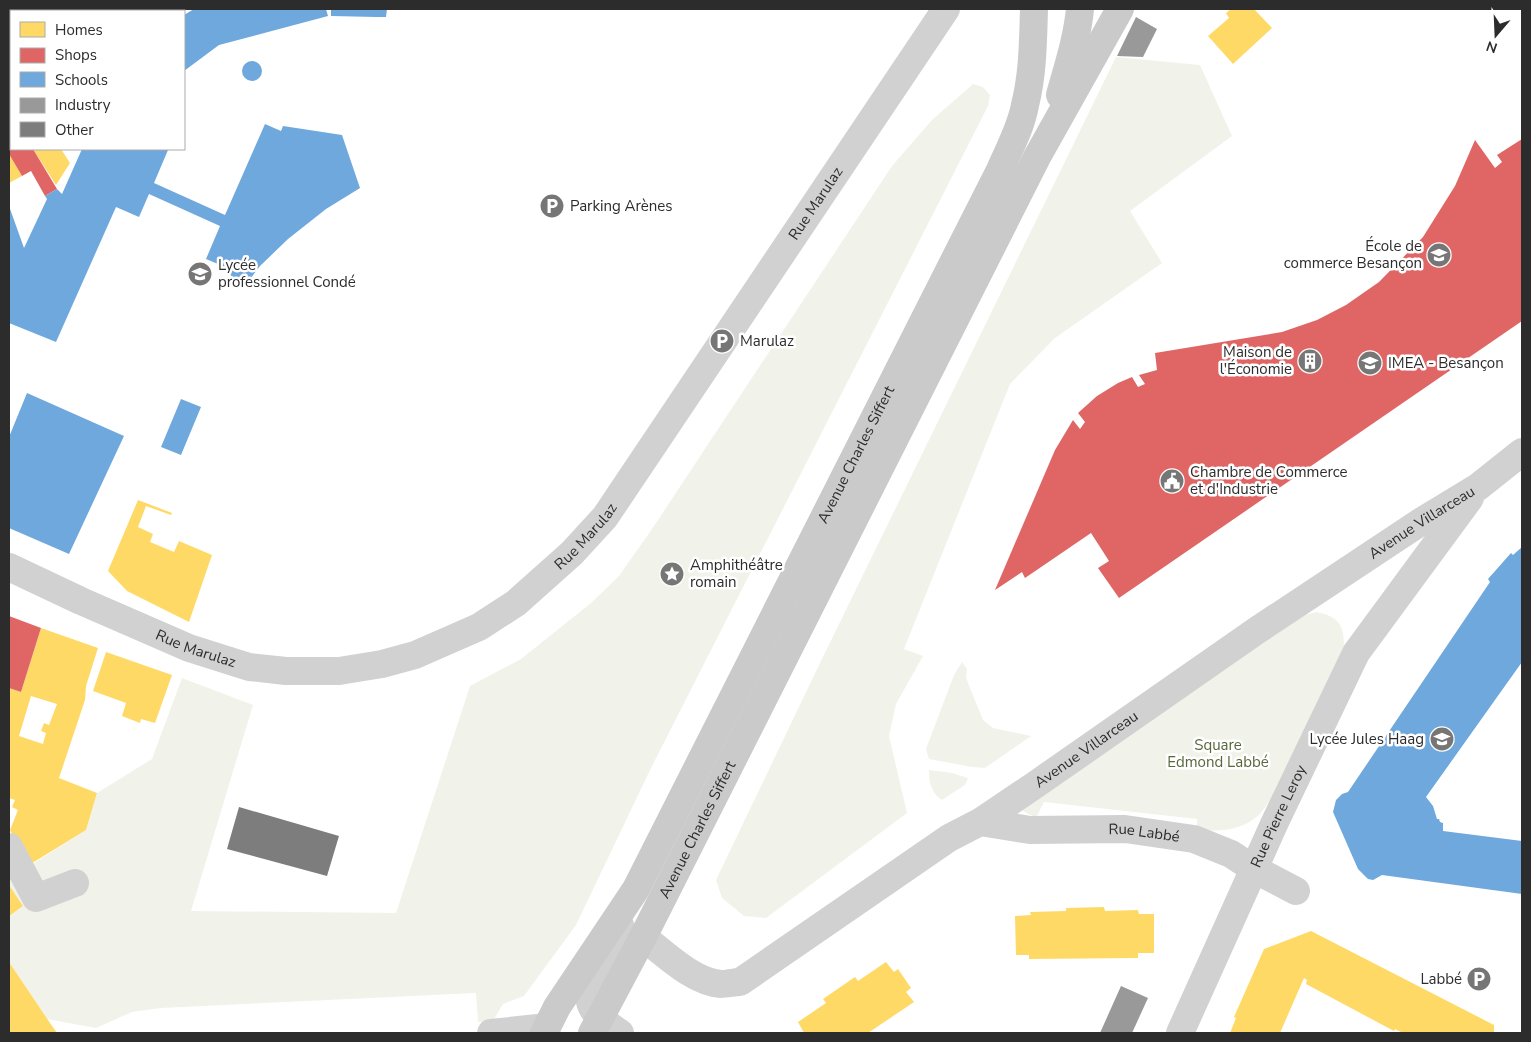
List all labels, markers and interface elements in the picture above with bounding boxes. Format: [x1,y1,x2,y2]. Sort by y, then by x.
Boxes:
legend [10,10,185,150]
north arrow [1471,10,1521,60]
text: Homes [55,20,103,40]
text: N [1484,36,1500,58]
text: Shops [55,45,97,65]
text: Schools [55,70,108,90]
text: Industry [55,95,111,115]
text: Other [55,120,94,140]
street label: Rue Marulaz [784,163,847,244]
parking icon: Parking Arènes [539,193,565,219]
place label: Parking Arènes [570,196,673,216]
place label: École de commerce Besançon [1284,236,1422,273]
school or university icon: École de commerce Besançon [1426,242,1452,268]
place label: Lycée professionnel Condé [218,255,356,292]
school or university icon: Lycée professionnel Condé [187,261,213,287]
parking icon: Marulaz [709,328,735,354]
place label: Marulaz [740,331,794,351]
place label: Maison de l'Économie [1220,342,1292,379]
building icon: Maison de l'Économie [1297,348,1323,374]
school or university icon: IMEA - Besançon [1357,350,1383,376]
place label: IMEA - Besançon [1388,353,1504,373]
street label: Avenue Charles Siffert [813,382,899,527]
place label: Chambre de Commerce et d'Industrie [1190,462,1347,499]
public building icon: Chambre de Commerce et d'Industrie [1159,468,1185,494]
street label: Avenue Villarceau [1365,481,1479,564]
street label: Rue Marulaz [550,499,622,574]
place label: Amphithéâtre romain [690,555,783,592]
place icon: Amphithéâtre romain [659,561,685,587]
street label: Rue Marulaz [152,625,239,672]
street label: Avenue Villarceau [1031,706,1142,792]
school or university icon: Lycée Jules Haag [1429,726,1455,752]
place label: Lycée Jules Haag [1309,729,1424,749]
park label: Square Edmond Labbé [1167,735,1269,772]
street label: Avenue Charles Siffert [654,757,741,902]
street label: Rue Pierre Leroy [1246,761,1311,871]
street label: Rue Labbé [1108,819,1181,847]
parking icon: Labbé [1466,966,1492,992]
place label: Labbé [1420,969,1462,989]

